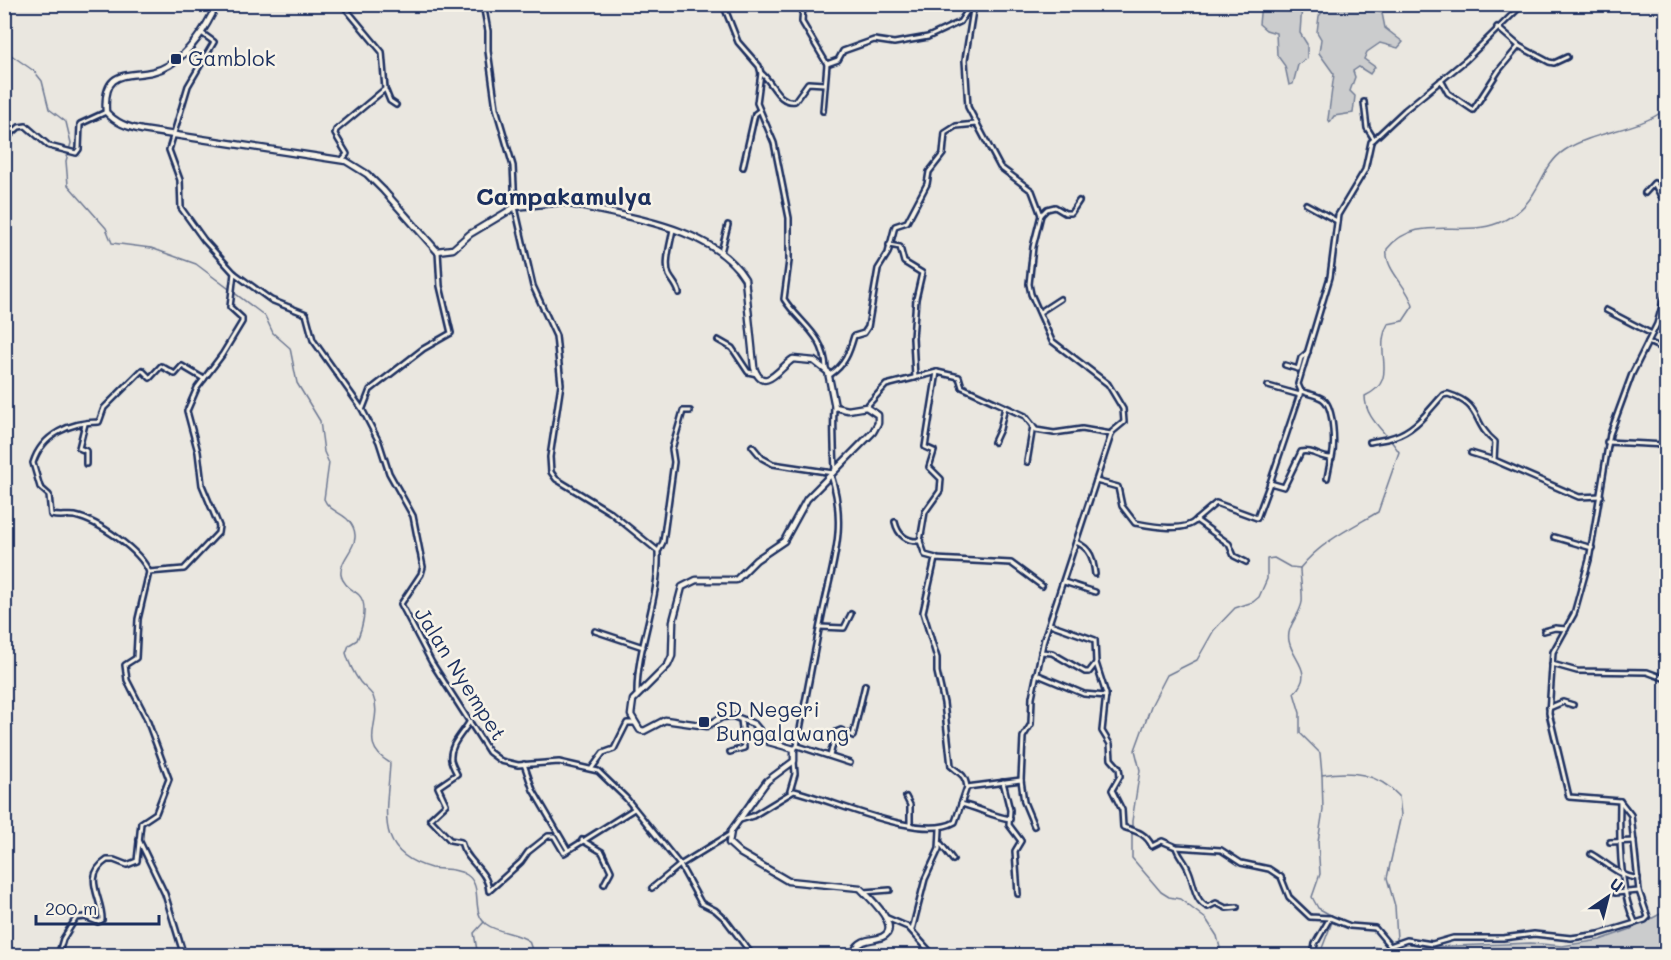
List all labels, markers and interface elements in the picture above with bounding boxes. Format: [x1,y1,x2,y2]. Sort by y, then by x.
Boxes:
place label: Gamblok [188,44,276,71]
marker: Gamblok [169,52,183,66]
district label: Campakamulya [476,180,652,211]
street label: Jalan Nyempet [409,601,513,745]
place label: SD Negeri Bungalawang [716,695,849,746]
marker: SD Negeri Bungalawang [697,715,711,729]
north arrow [1578,867,1638,927]
text: U [1606,872,1628,896]
scale bar [36,888,159,926]
text: 200 m [45,896,97,920]

